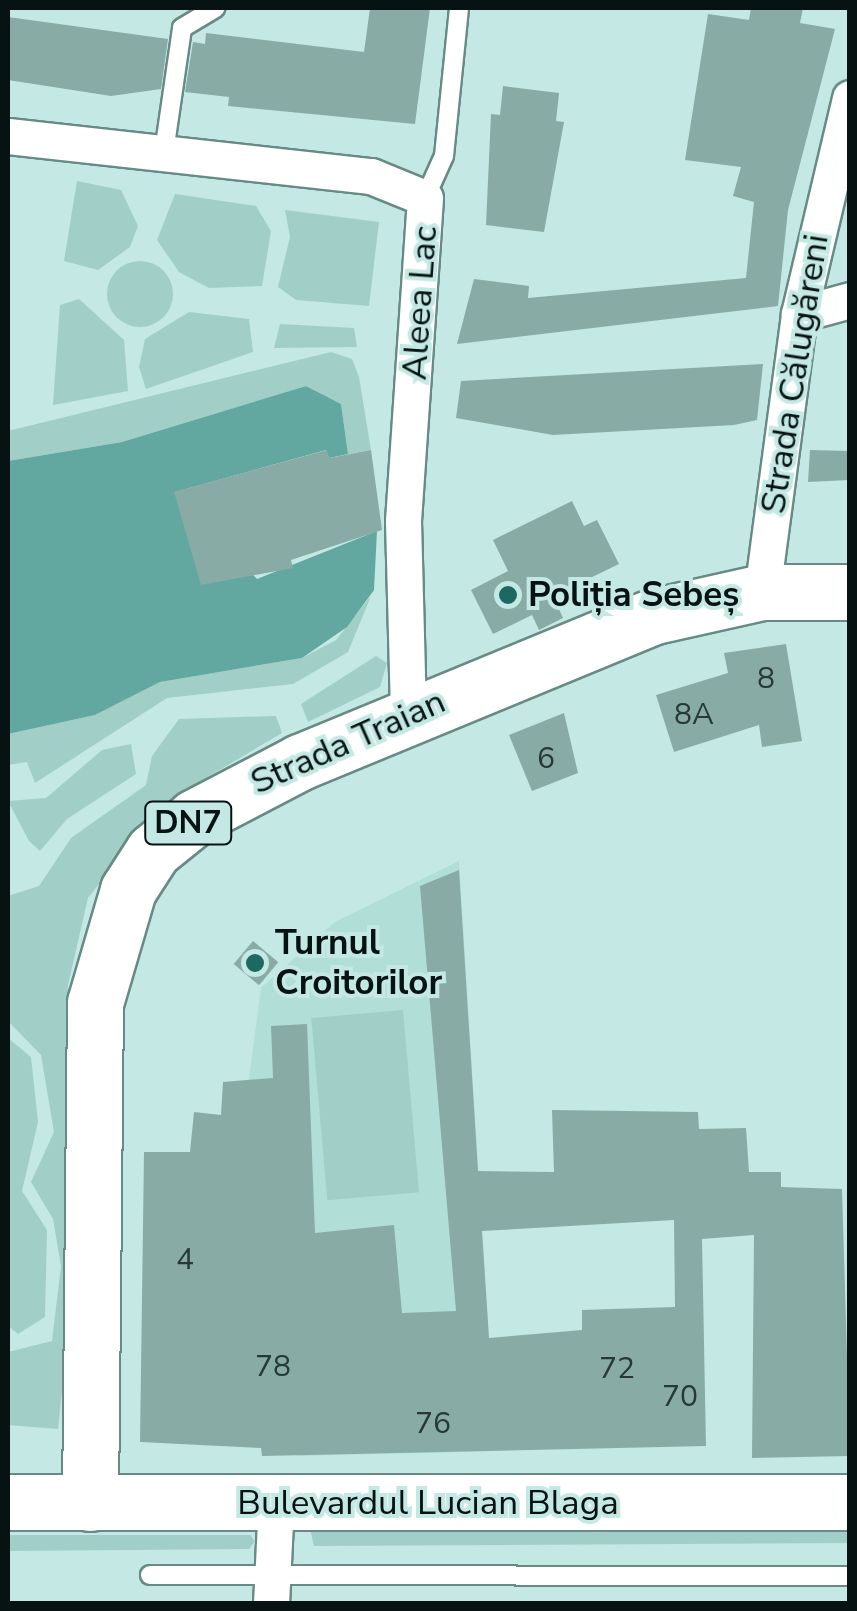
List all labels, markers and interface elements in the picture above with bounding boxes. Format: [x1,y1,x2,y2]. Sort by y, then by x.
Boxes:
street label: Aleea Lac [394,225,446,381]
street label: Strada Călugăreni [752,231,838,517]
place label: Poliția Sebeș [528,574,739,616]
marker: Poliția Sebeș [497,584,519,606]
house number: 8 [757,661,775,697]
street label: Strada Traian [244,680,452,804]
house number: 8A [674,697,714,733]
house number: 6 [537,741,555,777]
road number: DN7 [143,796,233,850]
place label: Turnul Croitorilor [275,922,442,1004]
marker: Turnul Croitorilor [244,952,266,974]
house number: 4 [176,1242,194,1278]
house number: 78 [255,1349,291,1385]
house number: 72 [599,1351,635,1387]
house number: 70 [662,1379,698,1415]
house number: 76 [415,1406,451,1442]
street label: Bulevardul Lucian Blaga [237,1482,619,1524]

